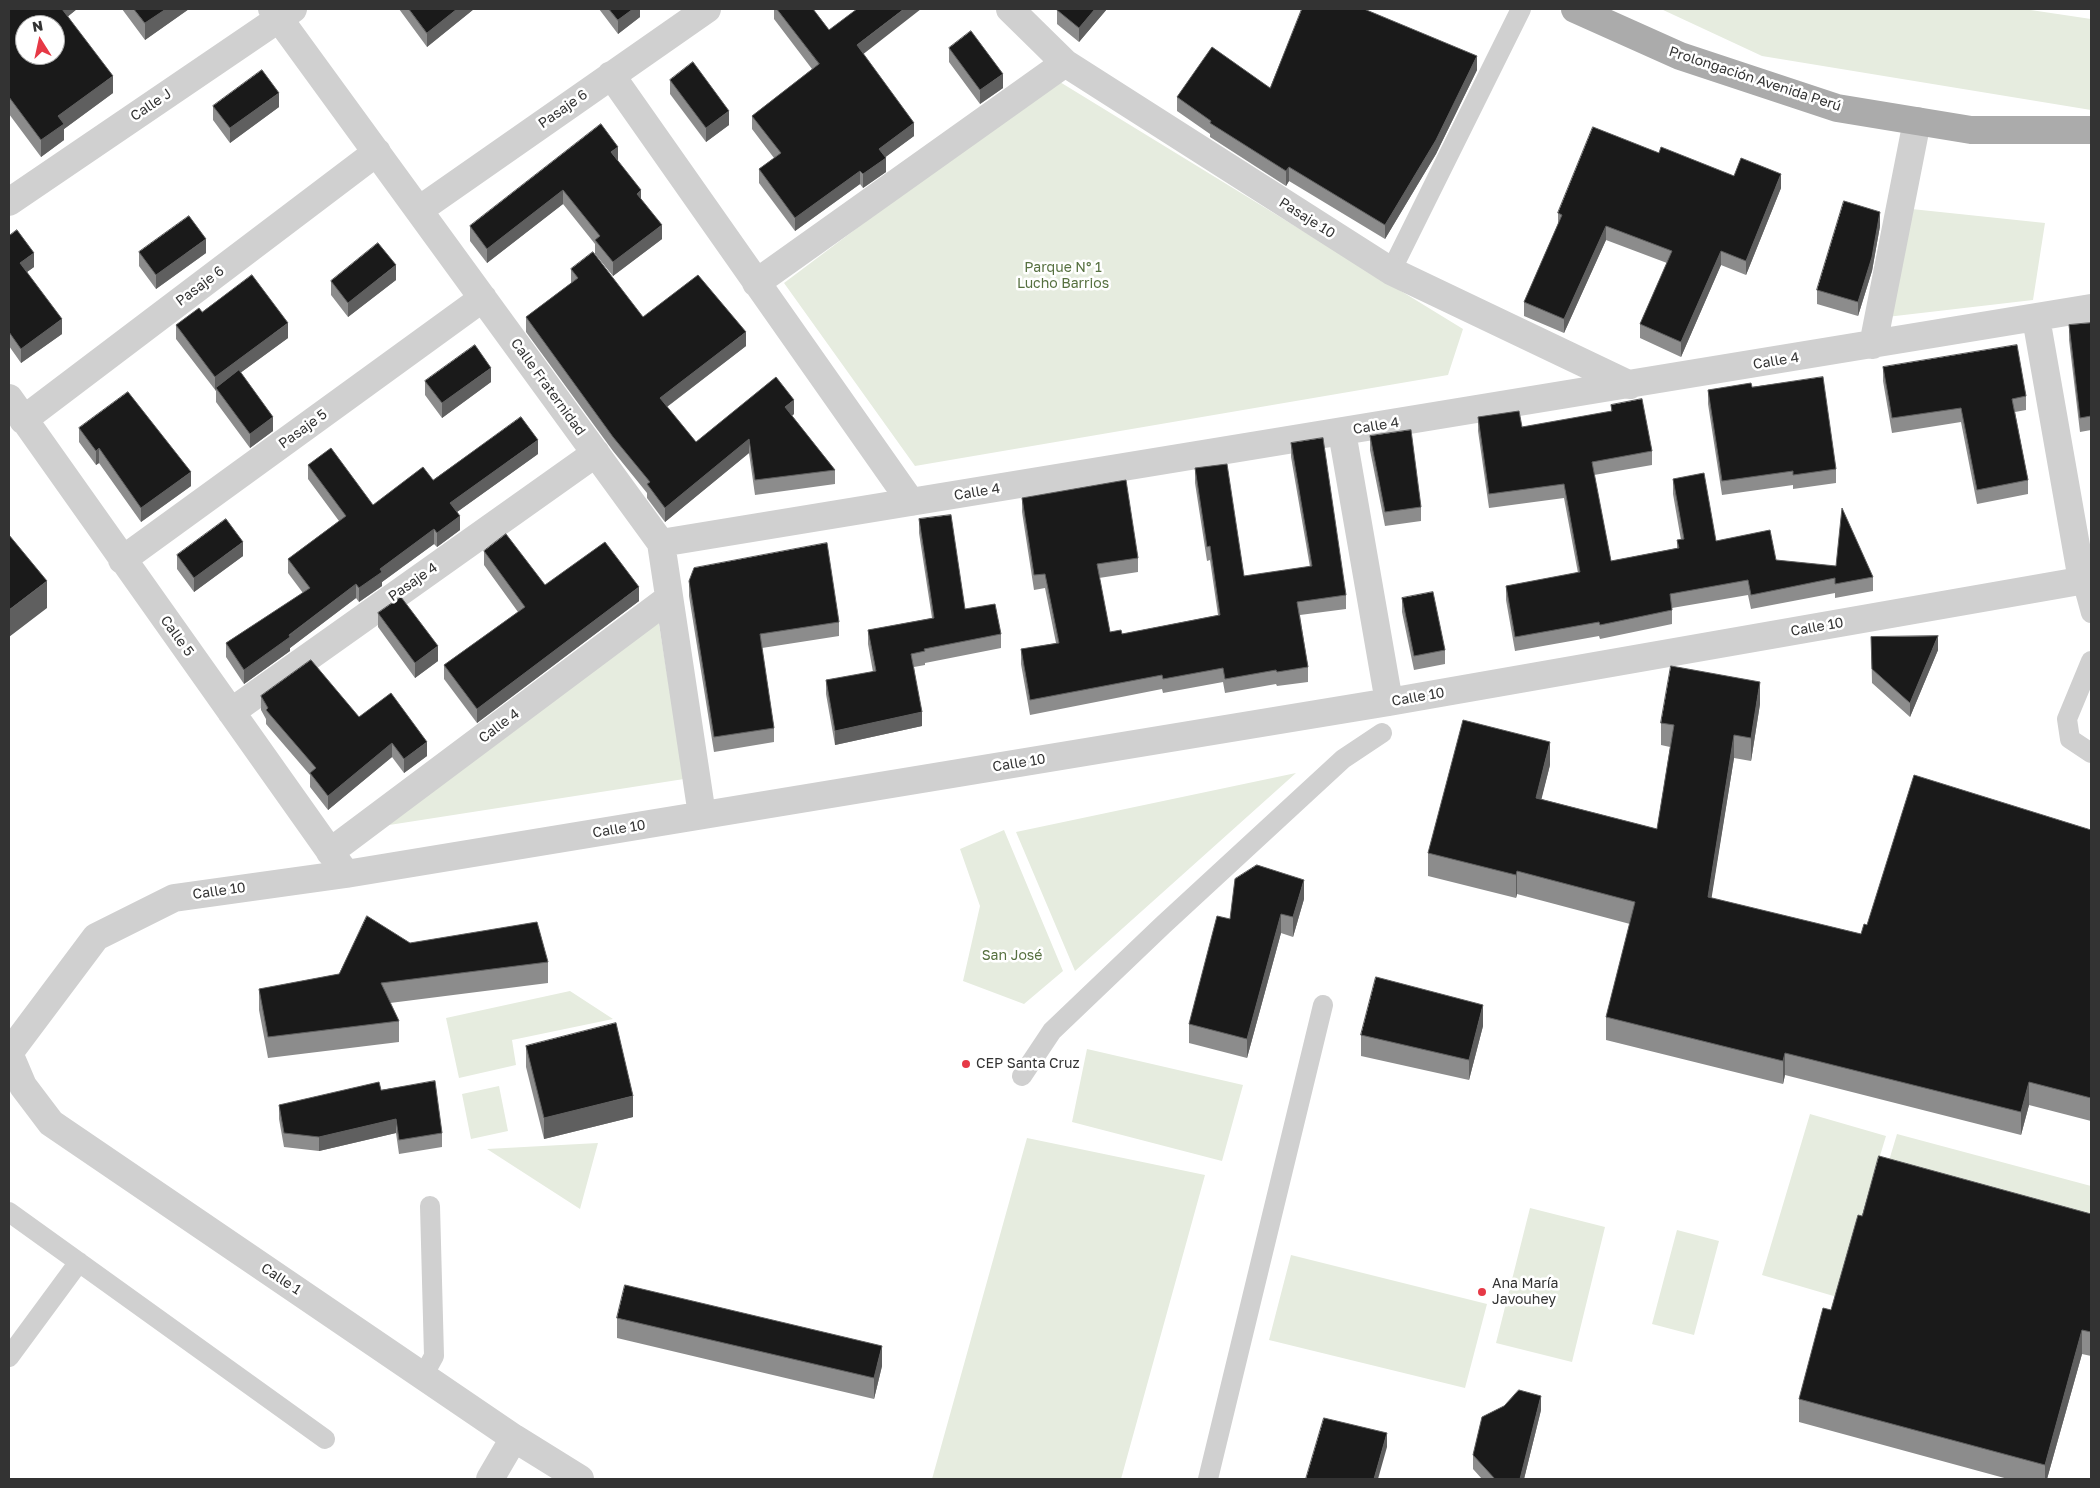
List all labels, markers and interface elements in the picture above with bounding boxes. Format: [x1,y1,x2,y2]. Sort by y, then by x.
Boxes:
north arrow [15,15,65,65]
text: N [31,16,44,35]
street label: Prolongación Avenida Perú [1667,43,1843,115]
street label: Calle J [127,85,175,125]
street label: Pasaje 6 [535,86,591,132]
street label: Pasaje 10 [1276,194,1338,242]
park label: Parque N° 1 Lucho Barrios [1017,260,1109,292]
street label: Pasaje 6 [173,262,227,310]
street label: Calle Fraternidad [507,335,589,439]
street label: Calle 4 [1752,349,1800,373]
street label: Pasaje 5 [276,406,330,452]
street label: Calle 4 [1352,414,1400,438]
street label: Calle 4 [953,480,1001,504]
street label: Pasaje 4 [385,559,441,605]
street label: Calle 5 [157,612,197,660]
street label: Calle 10 [1789,614,1845,640]
street label: Calle 10 [1390,684,1446,710]
street label: Calle 4 [475,705,523,747]
street label: Calle 10 [991,751,1047,775]
street label: Calle 10 [591,817,647,841]
street label: Calle 10 [191,879,247,903]
park label: San José [982,948,1042,964]
place label: CEP Santa Cruz [976,1056,1080,1072]
marker: CEP Santa Cruz [960,1058,972,1070]
street label: Calle 1 [258,1260,304,1298]
place label: Ana María Javouhey [1492,1276,1558,1308]
marker: Ana María Javouhey [1476,1286,1488,1298]

